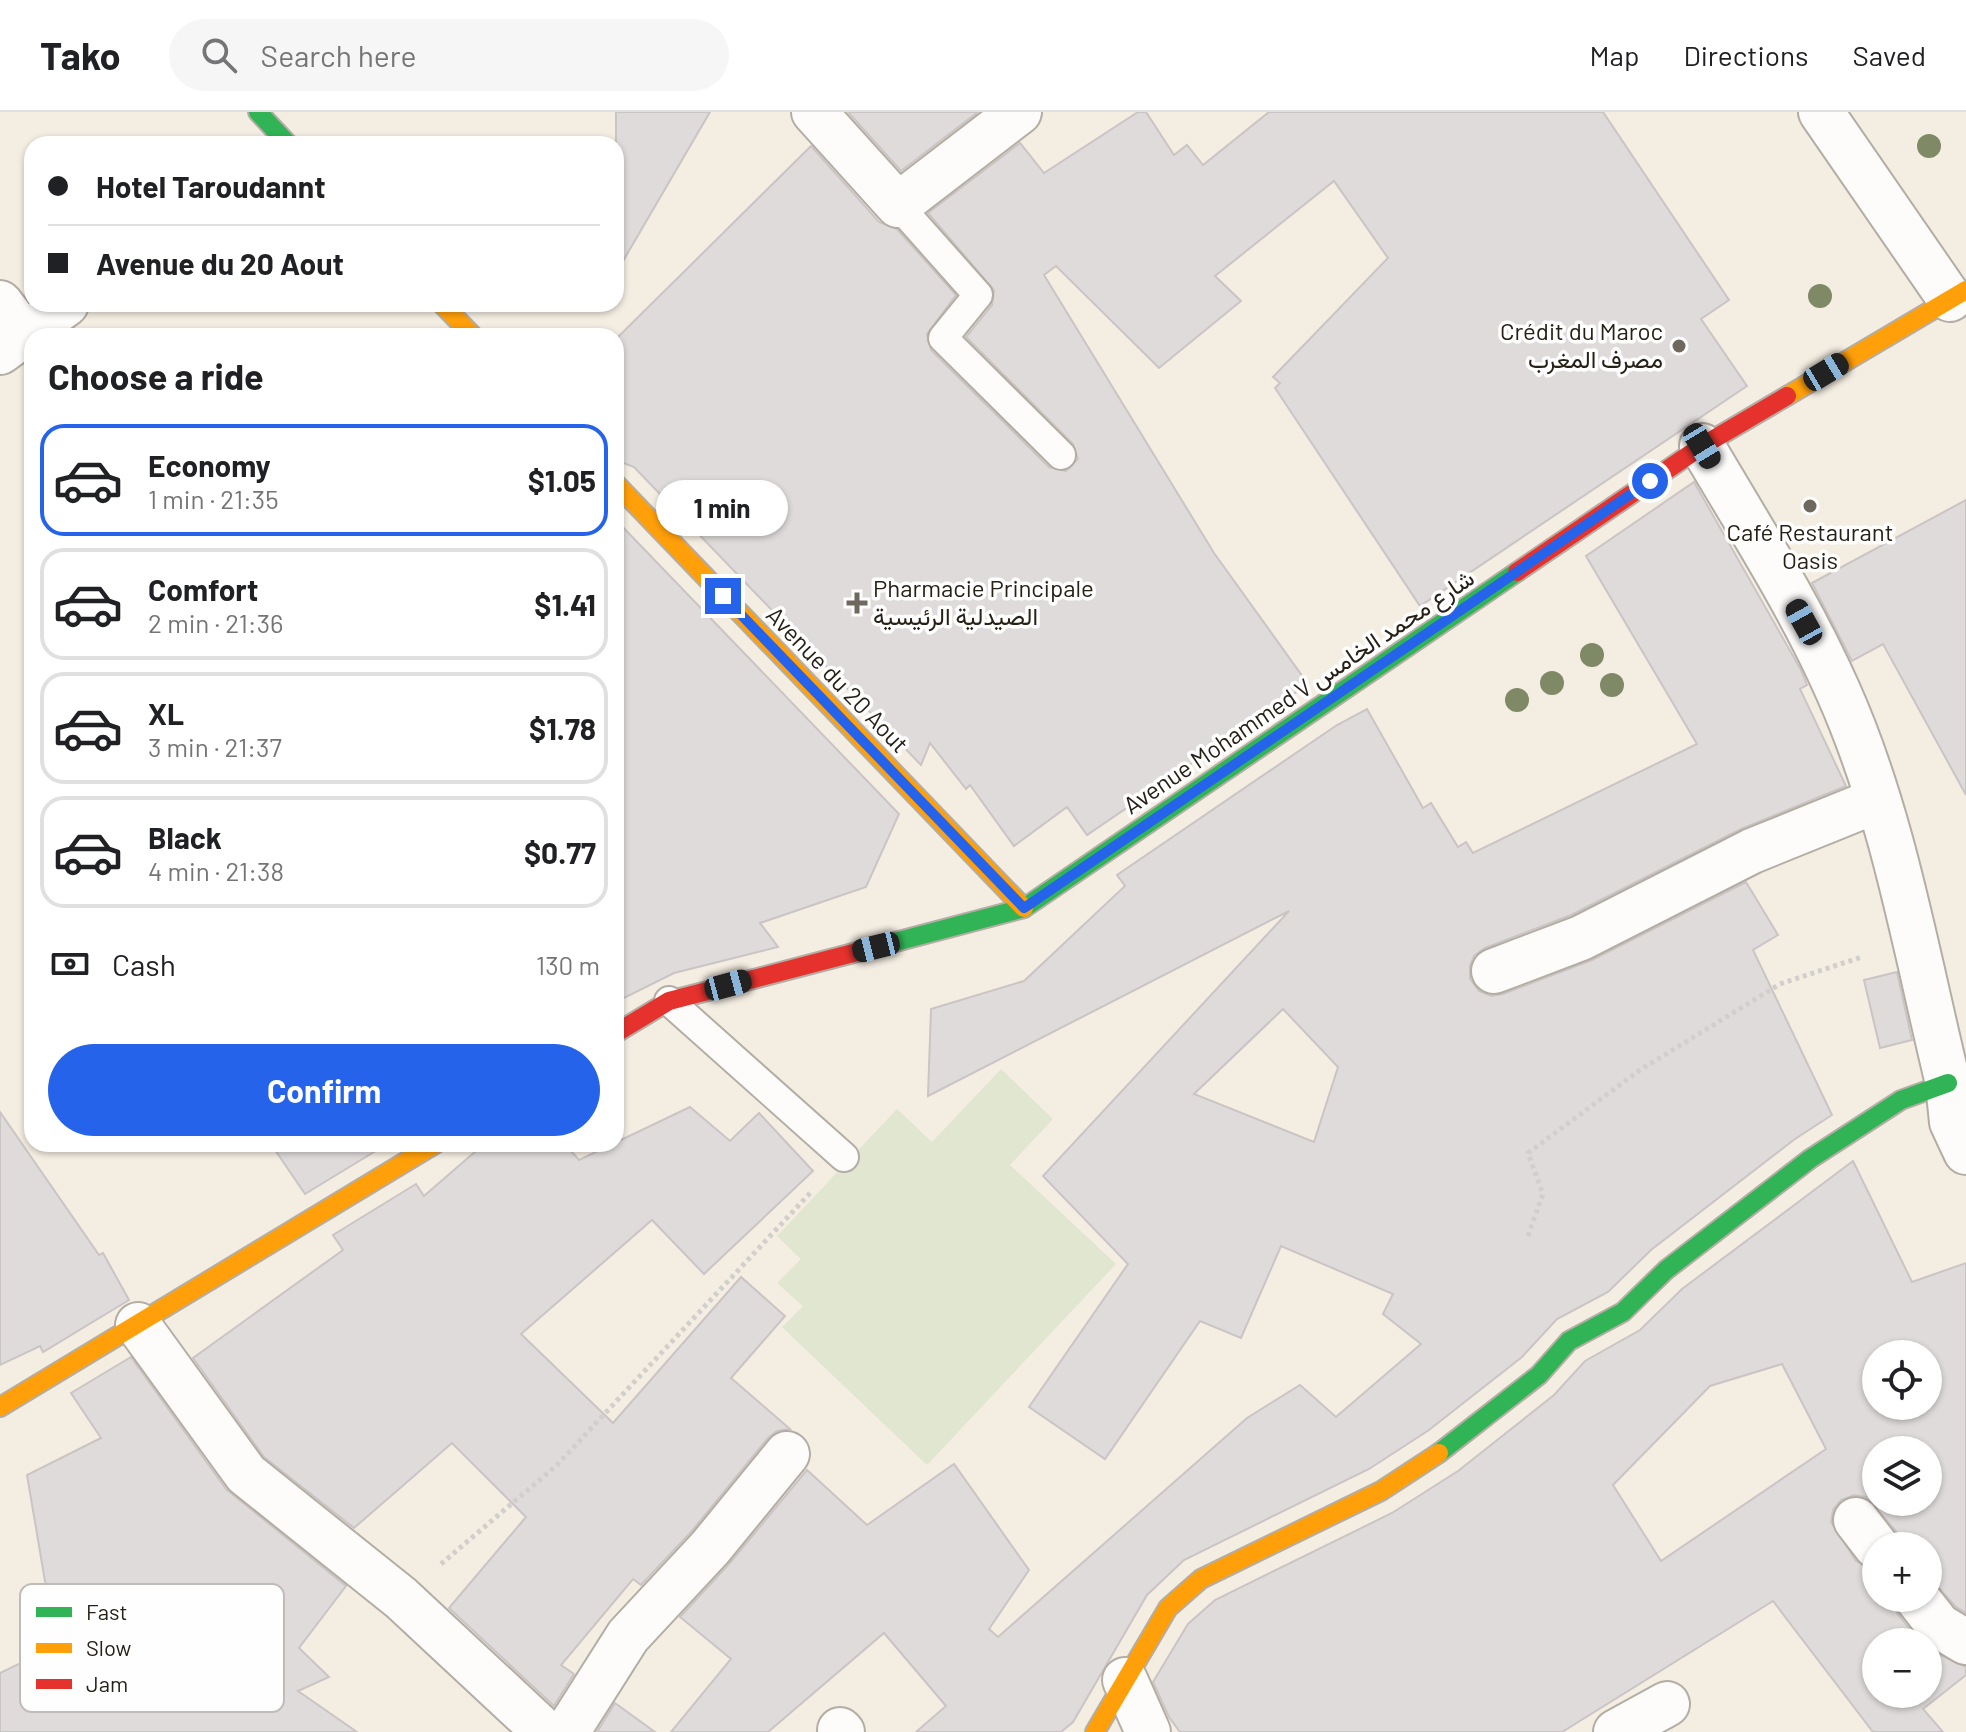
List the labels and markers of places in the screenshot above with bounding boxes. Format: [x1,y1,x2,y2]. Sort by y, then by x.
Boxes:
place label: Crédit du Maroc مصرف المغرب [1500,316,1663,375]
marker: Crédit du Maroc مصرف المغرب [1670,337,1688,355]
marker: Café Restaurant Oasis [1801,497,1819,515]
place label: Café Restaurant Oasis [1727,517,1893,574]
place label: Pharmacie Principale الصيدلية الرئيسية [873,573,1094,632]
marker: Pharmacie Principale الصيدلية الرئيسية [848,594,866,612]

